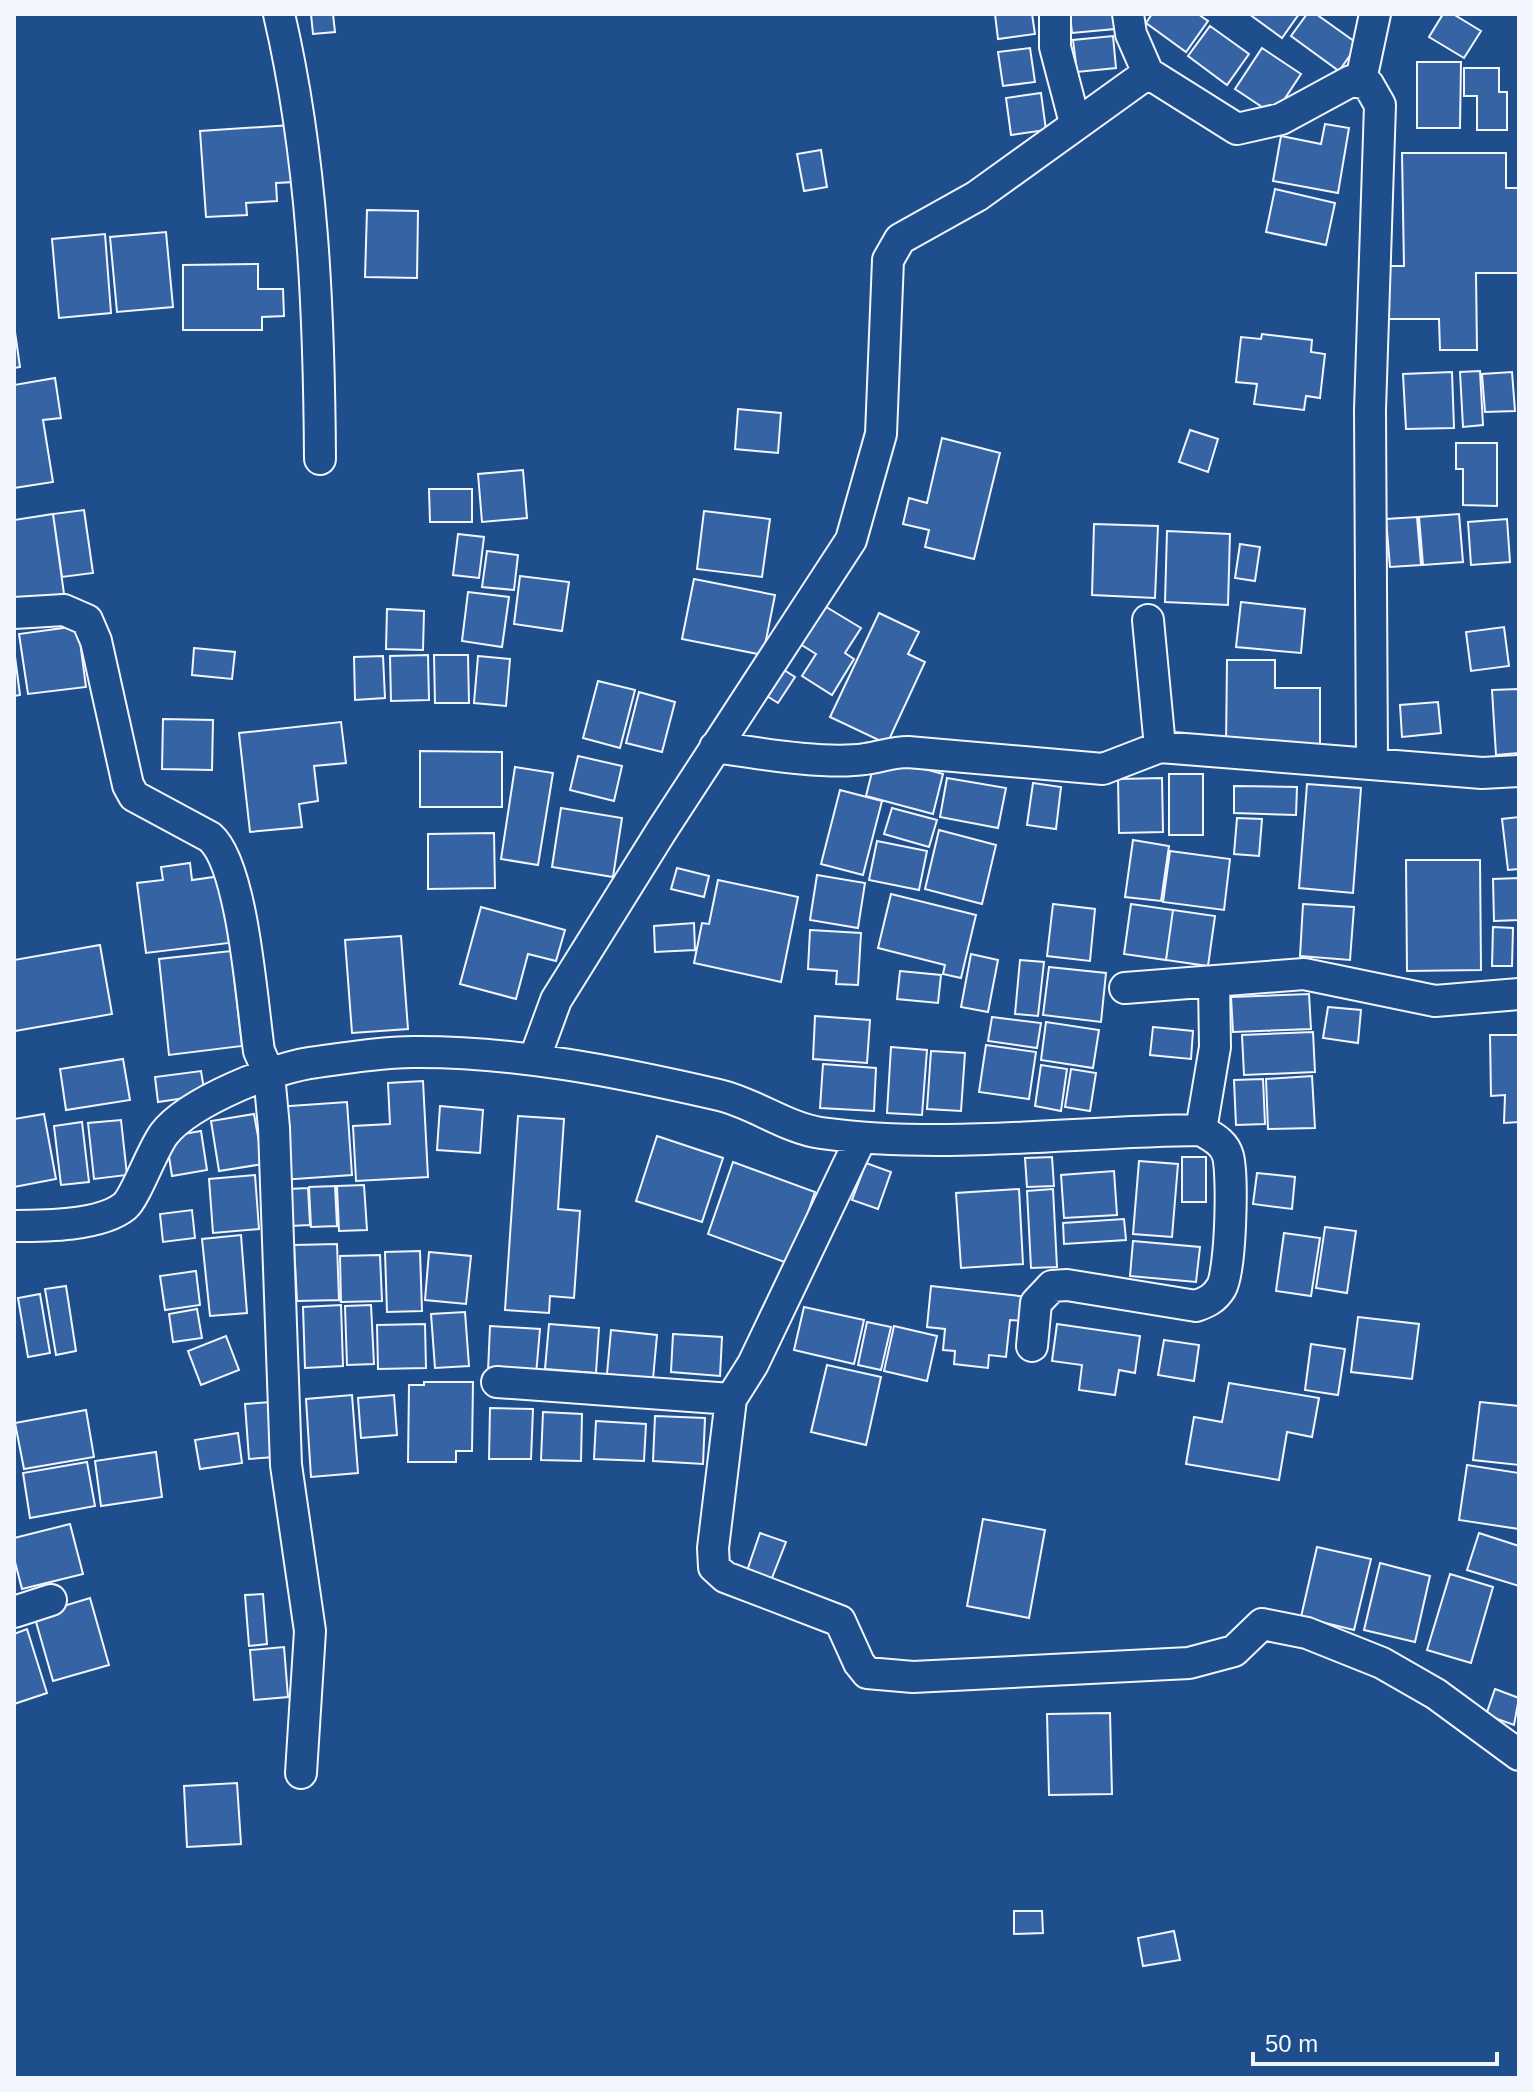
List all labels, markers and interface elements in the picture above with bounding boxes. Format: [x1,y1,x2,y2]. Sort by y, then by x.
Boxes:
scale bar [1253,2016,1497,2066]
text: 50 m [1265,2030,1318,2057]

